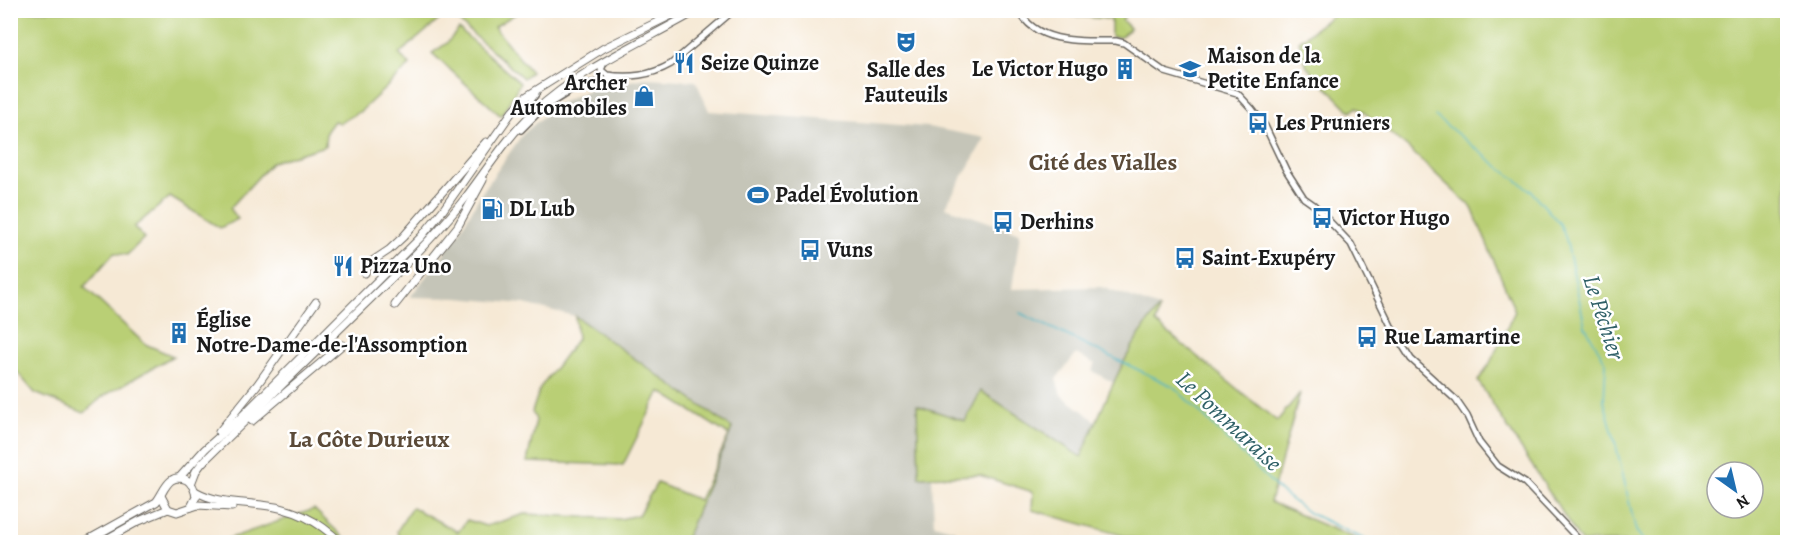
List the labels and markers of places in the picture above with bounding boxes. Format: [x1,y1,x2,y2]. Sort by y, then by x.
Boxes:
theatre icon: Salle des Fauteuils [894,30,918,54]
place label: Maison de la Petite Enfance [1207,41,1339,96]
place label: Seize Quinze [701,48,819,78]
restaurant icon: Seize Quinze [672,51,696,75]
place label: Le Victor Hugo [972,54,1108,84]
place label: Salle des Fauteuils [864,55,948,110]
building icon: Le Victor Hugo [1113,57,1137,81]
school or university icon: Maison de la Petite Enfance [1178,57,1202,81]
place label: Archer Automobiles [510,68,627,123]
shop icon: Archer Automobiles [632,84,656,108]
place label: Les Pruniers [1275,108,1390,138]
bus stop icon: Les Pruniers [1246,111,1270,135]
place label: Padel Évolution [775,180,919,210]
sports icon: Padel Évolution [746,183,770,207]
place label: DL Lub [509,194,575,224]
fuel station icon: DL Lub [480,197,504,221]
place label: Victor Hugo [1338,203,1450,233]
bus stop icon: Victor Hugo [1310,206,1334,230]
place label: Derhins [1020,207,1094,237]
bus stop icon: Derhins [991,210,1015,234]
place label: Vuns [826,235,873,265]
bus stop icon: Vuns [798,238,822,262]
place label: Saint-Exupéry [1202,243,1336,273]
bus stop icon: Saint-Exupéry [1173,246,1197,270]
place label: Pizza Uno [360,251,452,281]
restaurant icon: Pizza Uno [331,254,355,278]
place label: Église Notre-Dame-de-l'Assomption [196,305,468,360]
building icon: Église Notre-Dame-de-l'Assomption [167,321,191,345]
place label: Rue Lamartine [1384,322,1520,352]
bus stop icon: Rue Lamartine [1355,325,1379,349]

